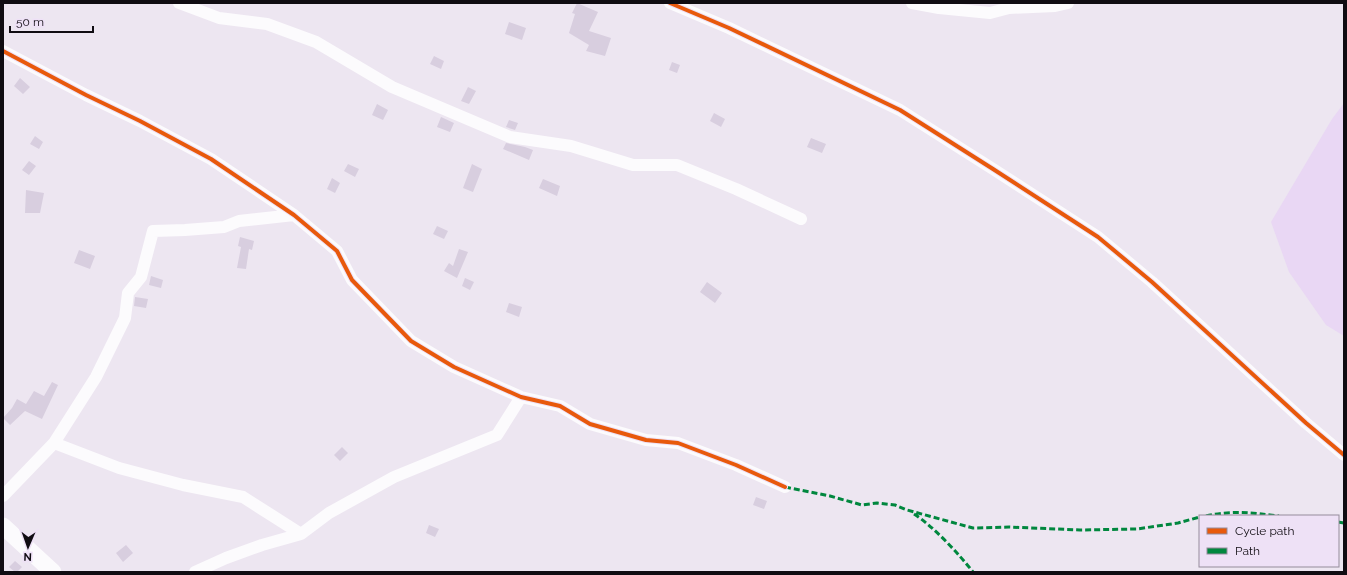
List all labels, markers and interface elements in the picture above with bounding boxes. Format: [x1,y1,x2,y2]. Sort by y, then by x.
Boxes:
scale bar [10,8,93,34]
text: 50 m [16,15,44,29]
legend [1199,515,1339,567]
text: Cycle path [1235,524,1294,538]
north arrow [8,527,48,567]
text: Path [1235,544,1260,558]
text: N [23,550,32,563]

